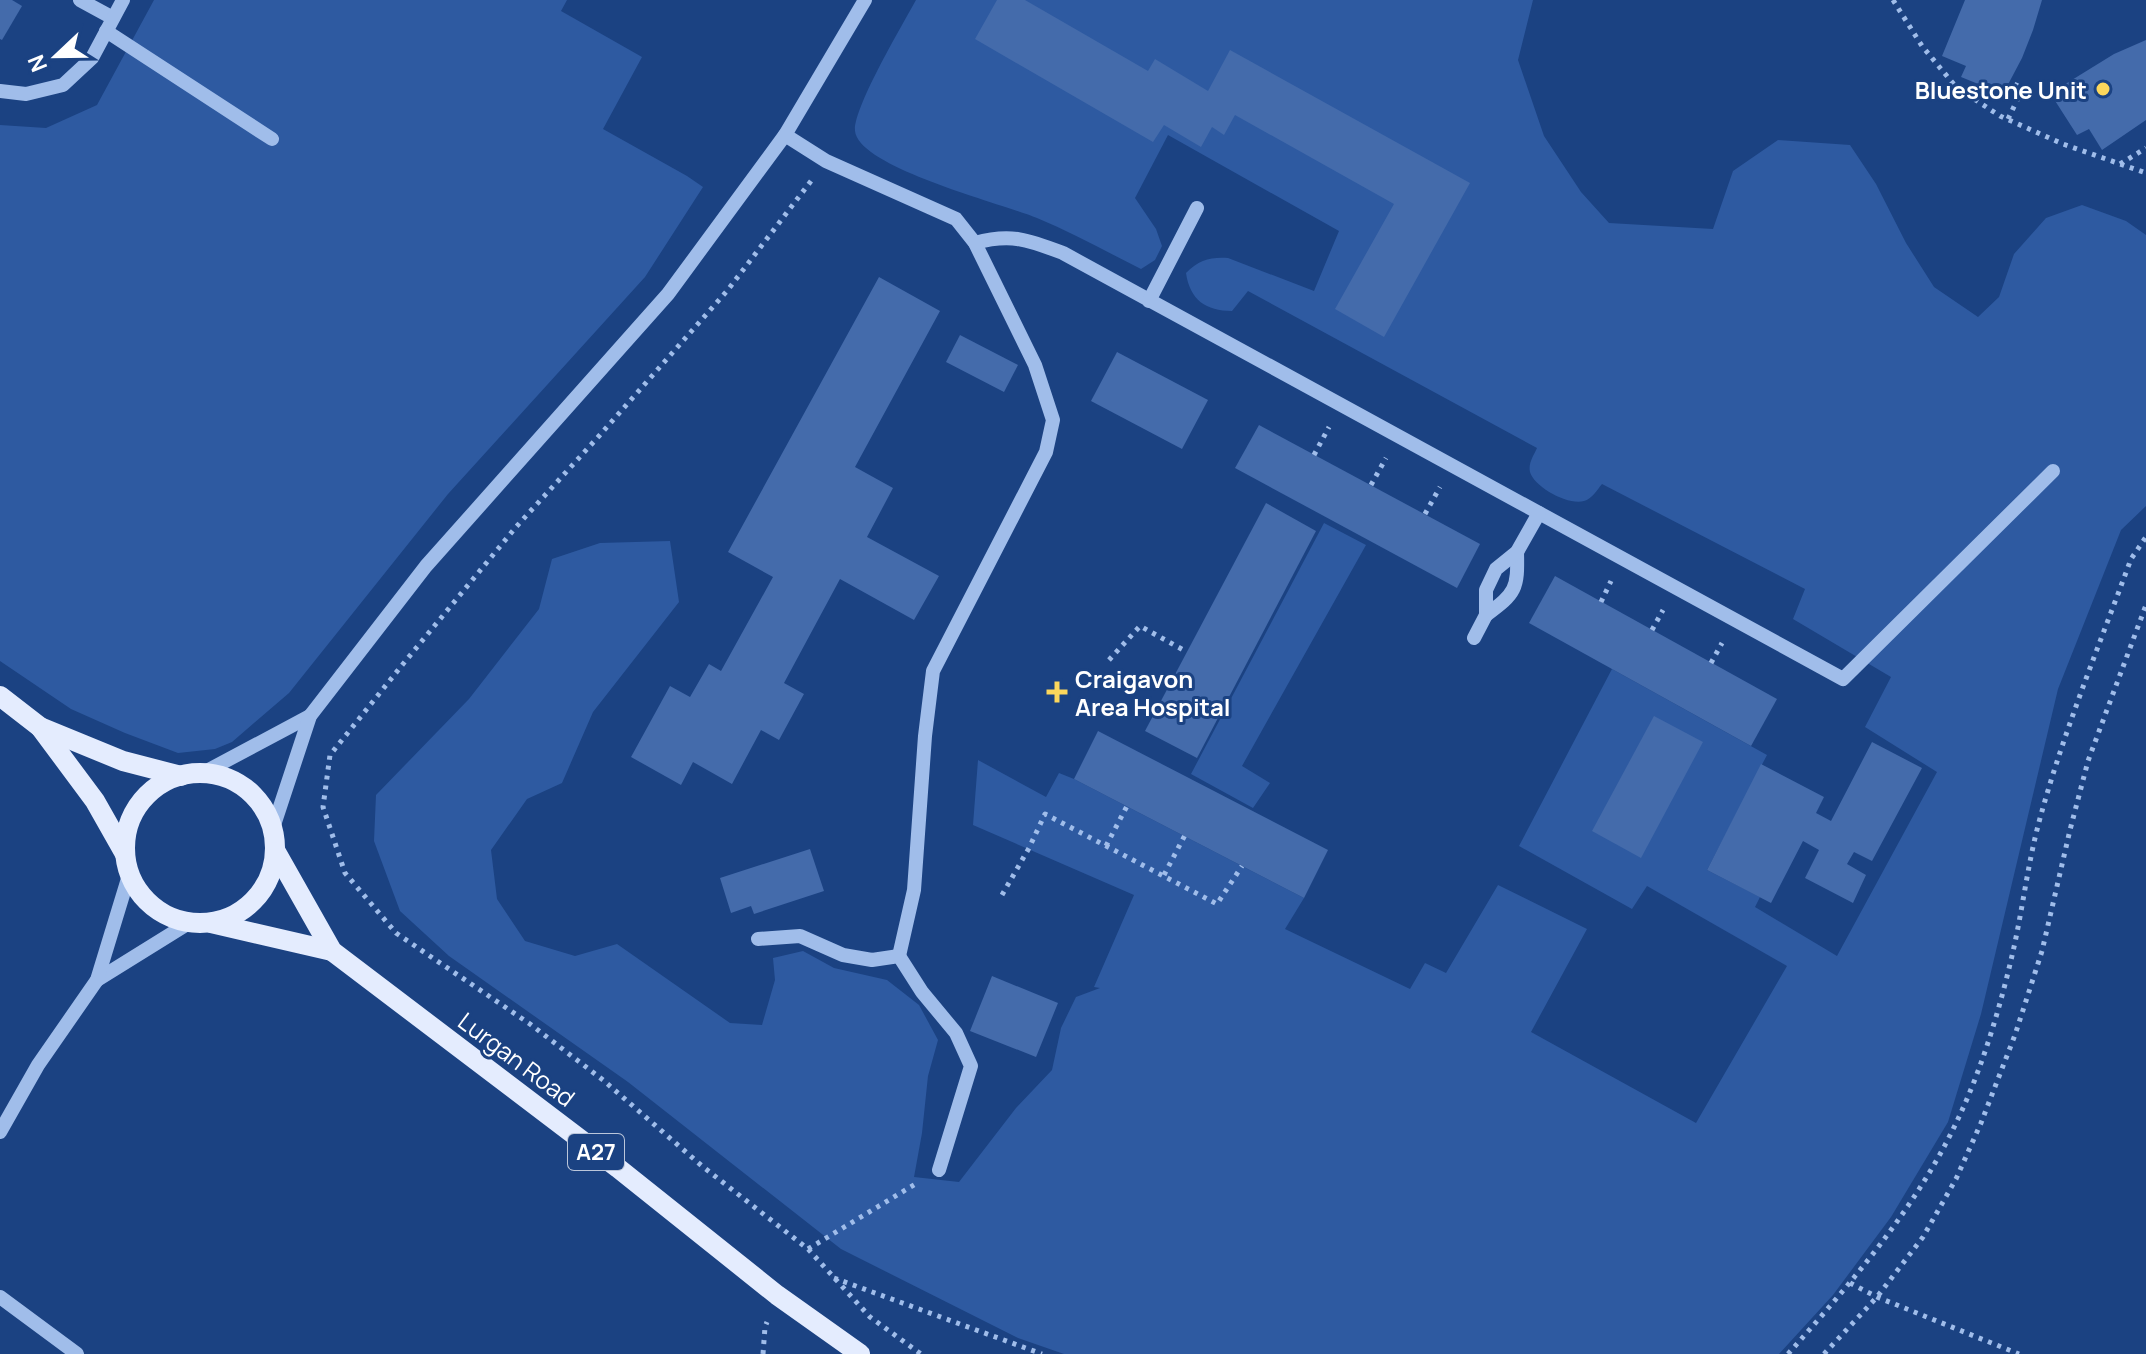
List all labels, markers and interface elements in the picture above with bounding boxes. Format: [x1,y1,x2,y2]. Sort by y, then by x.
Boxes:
north arrow [16,16,96,96]
text: N [21,51,54,76]
place label: Bluestone Unit [1915,73,2087,106]
marker: Bluestone Unit [2094,80,2112,98]
place label: Craigavon Area Hospital [1075,662,1231,723]
marker: Craigavon Area Hospital [1046,681,1068,703]
street label: Lurgan Road [452,1004,582,1114]
road number: A27 [568,1134,624,1170]

